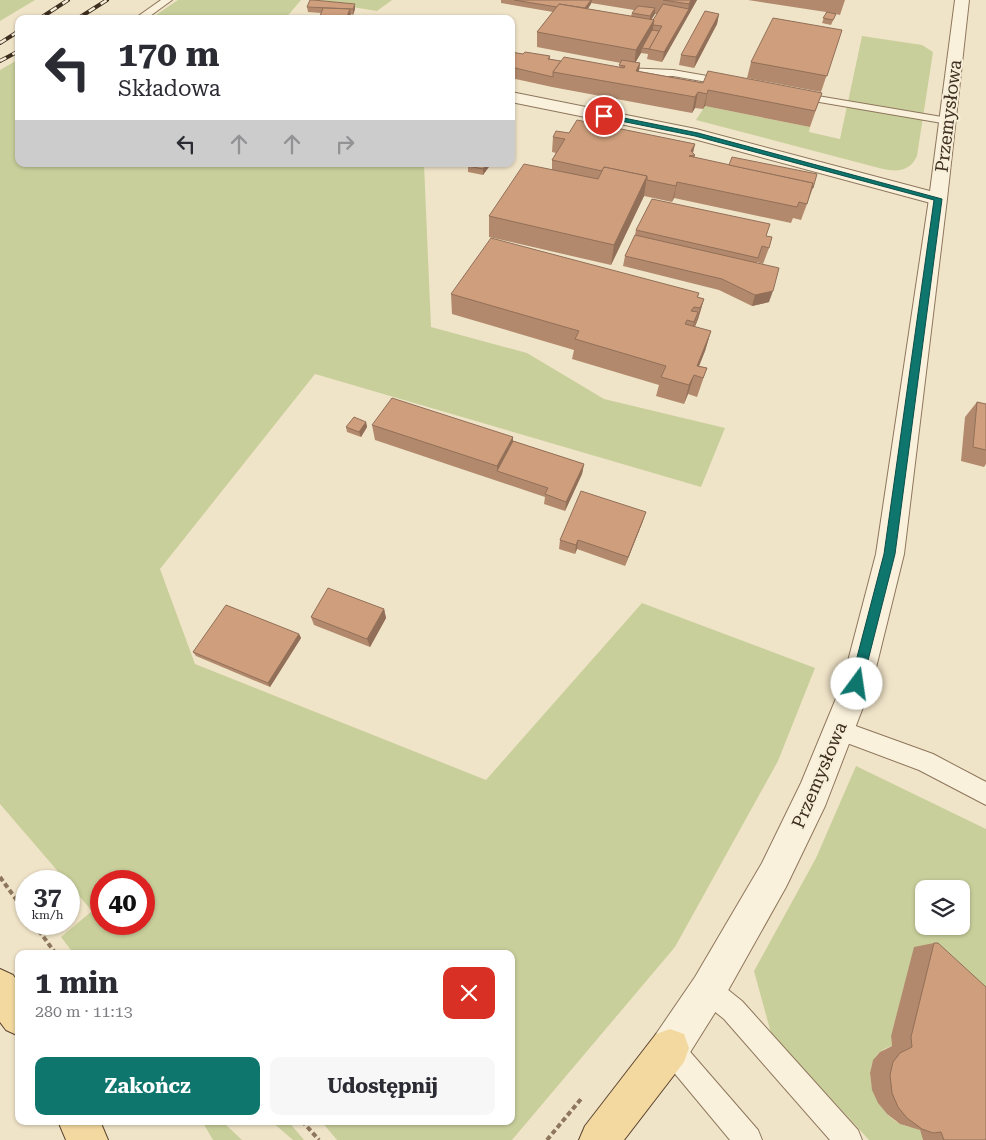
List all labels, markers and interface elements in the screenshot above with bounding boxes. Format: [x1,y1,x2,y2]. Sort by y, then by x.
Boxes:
text: 170 m [118,34,219,75]
icon: left [35,35,100,100]
street label: Przemysłowa [931,58,965,174]
text: Składowa [118,76,221,101]
pin [583,95,625,137]
icon: arrive [590,102,618,130]
icon: left [172,130,200,158]
icon: ahead [225,130,253,158]
icon: ahead [278,130,306,158]
icon: right [331,130,359,158]
position arrow [830,657,882,709]
street label: Przemysłowa [787,718,851,831]
speed limit sign: 40 [90,870,155,935]
map controls [915,880,970,935]
button: layers [915,880,970,935]
text: 37 [33,882,62,911]
text: km/h [31,908,64,922]
text: 1 min [35,965,118,1000]
button: close [443,967,495,1019]
text: 280 m · 11:13 [35,1002,133,1021]
button: Zakończ [35,1057,260,1115]
button: Udostępnij [270,1057,495,1115]

